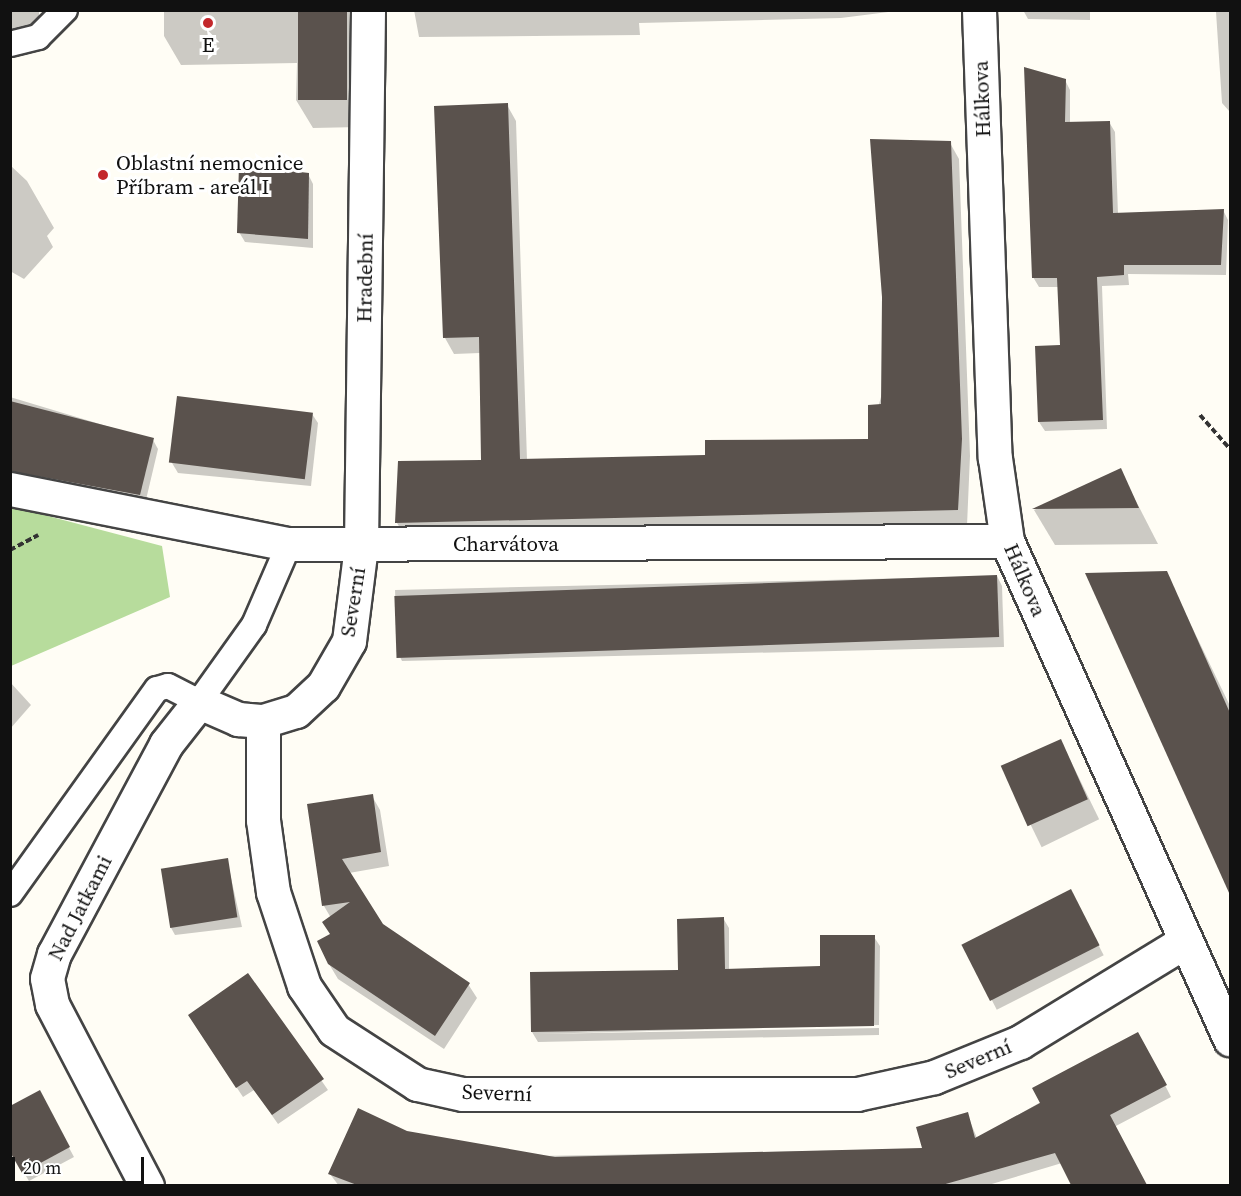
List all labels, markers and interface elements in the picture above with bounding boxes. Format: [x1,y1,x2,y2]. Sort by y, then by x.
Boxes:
marker: E [201,16,215,30]
place label: E [202,32,214,58]
street label: Hálkova [968,60,996,138]
place label: Oblastní nemocnice Příbram - areál I [116,150,303,200]
marker: Oblastní nemocnice Příbram - areál I [94,166,112,184]
street label: Hradební [352,233,378,323]
street label: Charvátova [453,531,559,557]
street label: Hálkova [998,540,1052,620]
street label: Severní [335,565,371,639]
street label: Nad Jatkami [43,851,117,965]
street label: Severní [941,1034,1015,1084]
street label: Severní [462,1079,532,1107]
scale bar [15,1145,147,1183]
text: 20 m [23,1155,61,1180]

